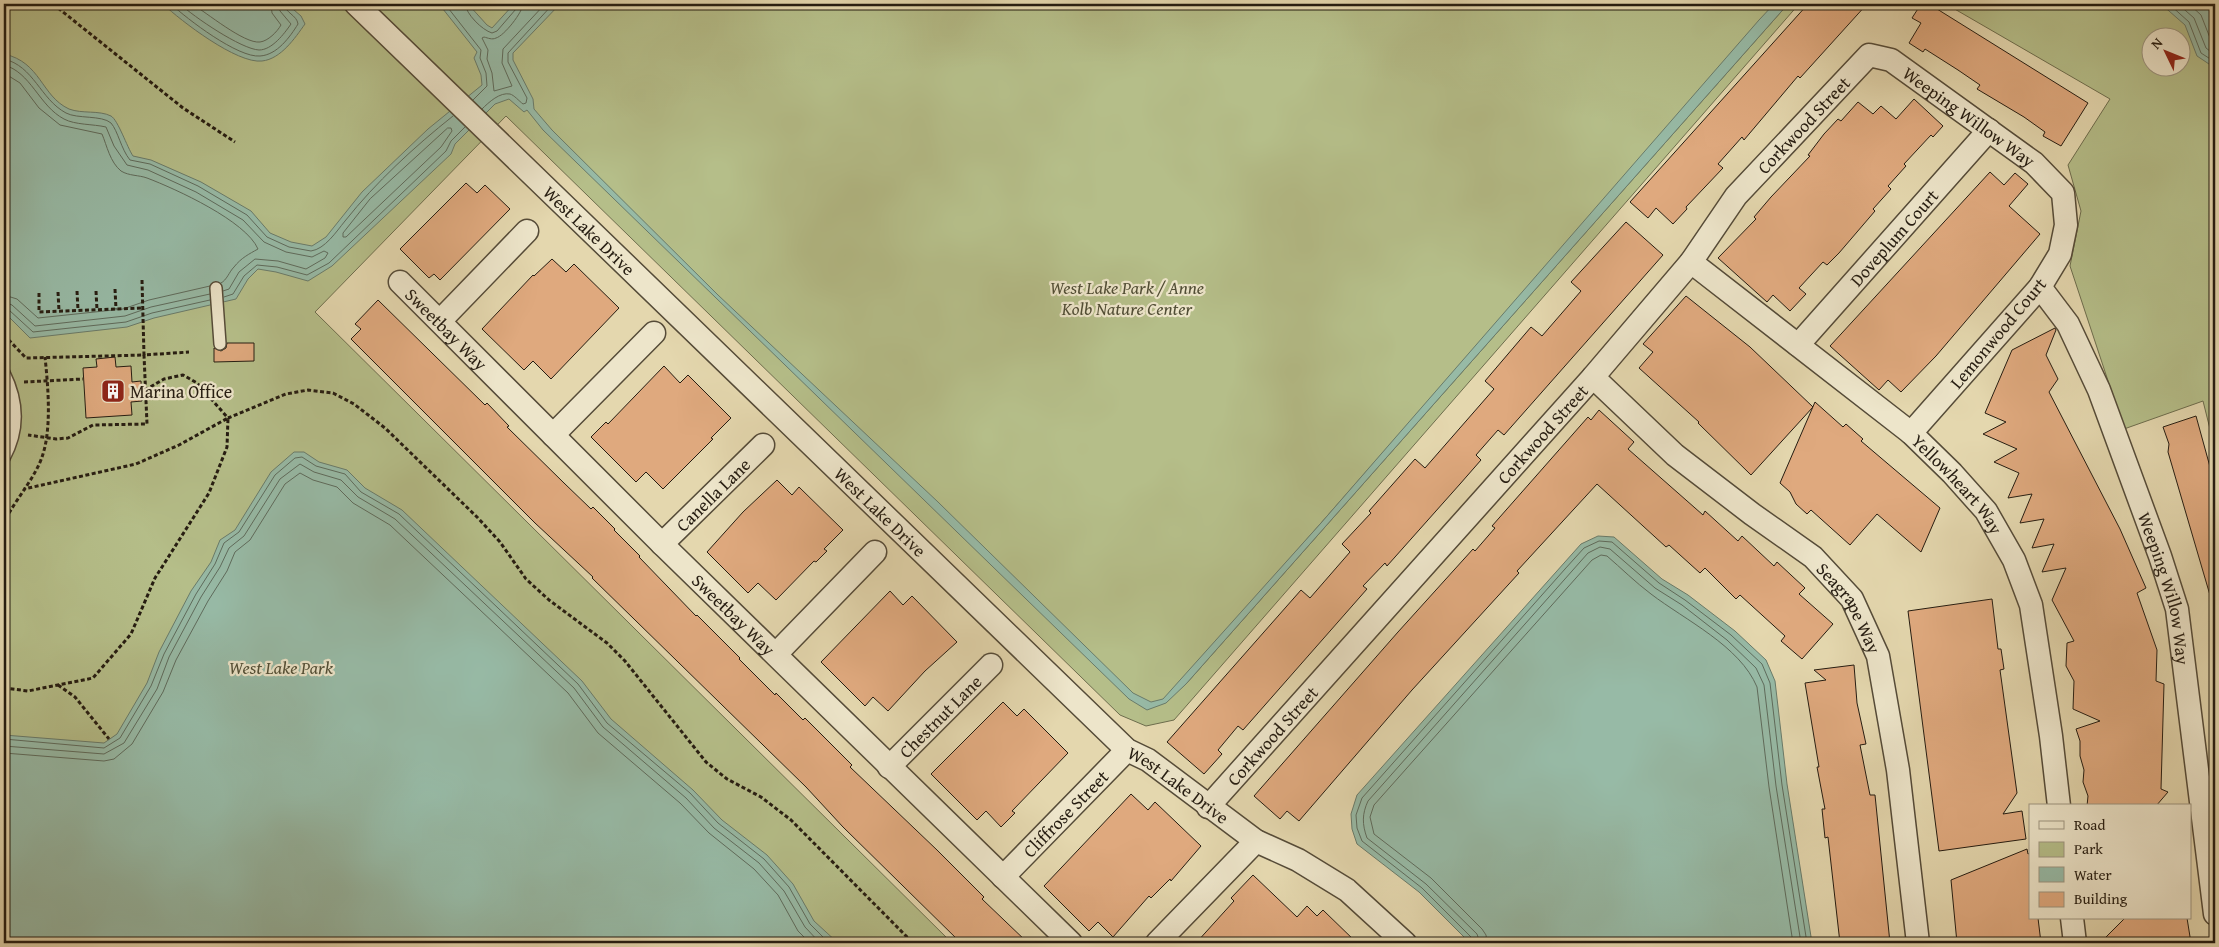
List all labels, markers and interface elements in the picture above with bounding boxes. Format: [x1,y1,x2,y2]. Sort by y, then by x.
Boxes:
north arrow [2142,28,2192,78]
text: N [2146,32,2167,53]
street label: Weeping Willow Way [1897,59,2041,173]
street label: Corkwood Street [1750,69,1856,180]
street label: West Lake Drive [537,179,642,281]
street label: Doveplum Court [1843,182,1945,292]
street label: Lemonwood Court [1943,271,2053,395]
park label: West Lake Park / Anne Kolb Nature Center [1050,274,1204,322]
street label: Sweetbay Way [399,281,494,376]
street label: Corkwood Street [1490,377,1595,490]
building icon: Marina Office [100,378,126,404]
place label: Marina Office [130,378,232,405]
street label: Yellowheart Way [1906,427,2010,539]
street label: Canella Lane [669,451,756,537]
street label: West Lake Drive [828,460,933,563]
street label: Weeping Willow Way [2131,508,2197,666]
street label: Seagrape Way [1810,556,1888,658]
street label: Sweetbay Way [686,567,782,661]
park label: West Lake Park [229,654,334,681]
street label: Chestnut Lane [892,668,988,764]
street label: Corkwood Street [1220,679,1324,791]
street label: West Lake Drive [1123,739,1235,830]
street label: Cliffrose Street [1016,763,1115,863]
legend [2029,804,2192,920]
text: Road [2074,814,2105,835]
text: Park [2074,838,2103,859]
text: Water [2074,864,2112,885]
text: Building [2074,888,2128,909]

